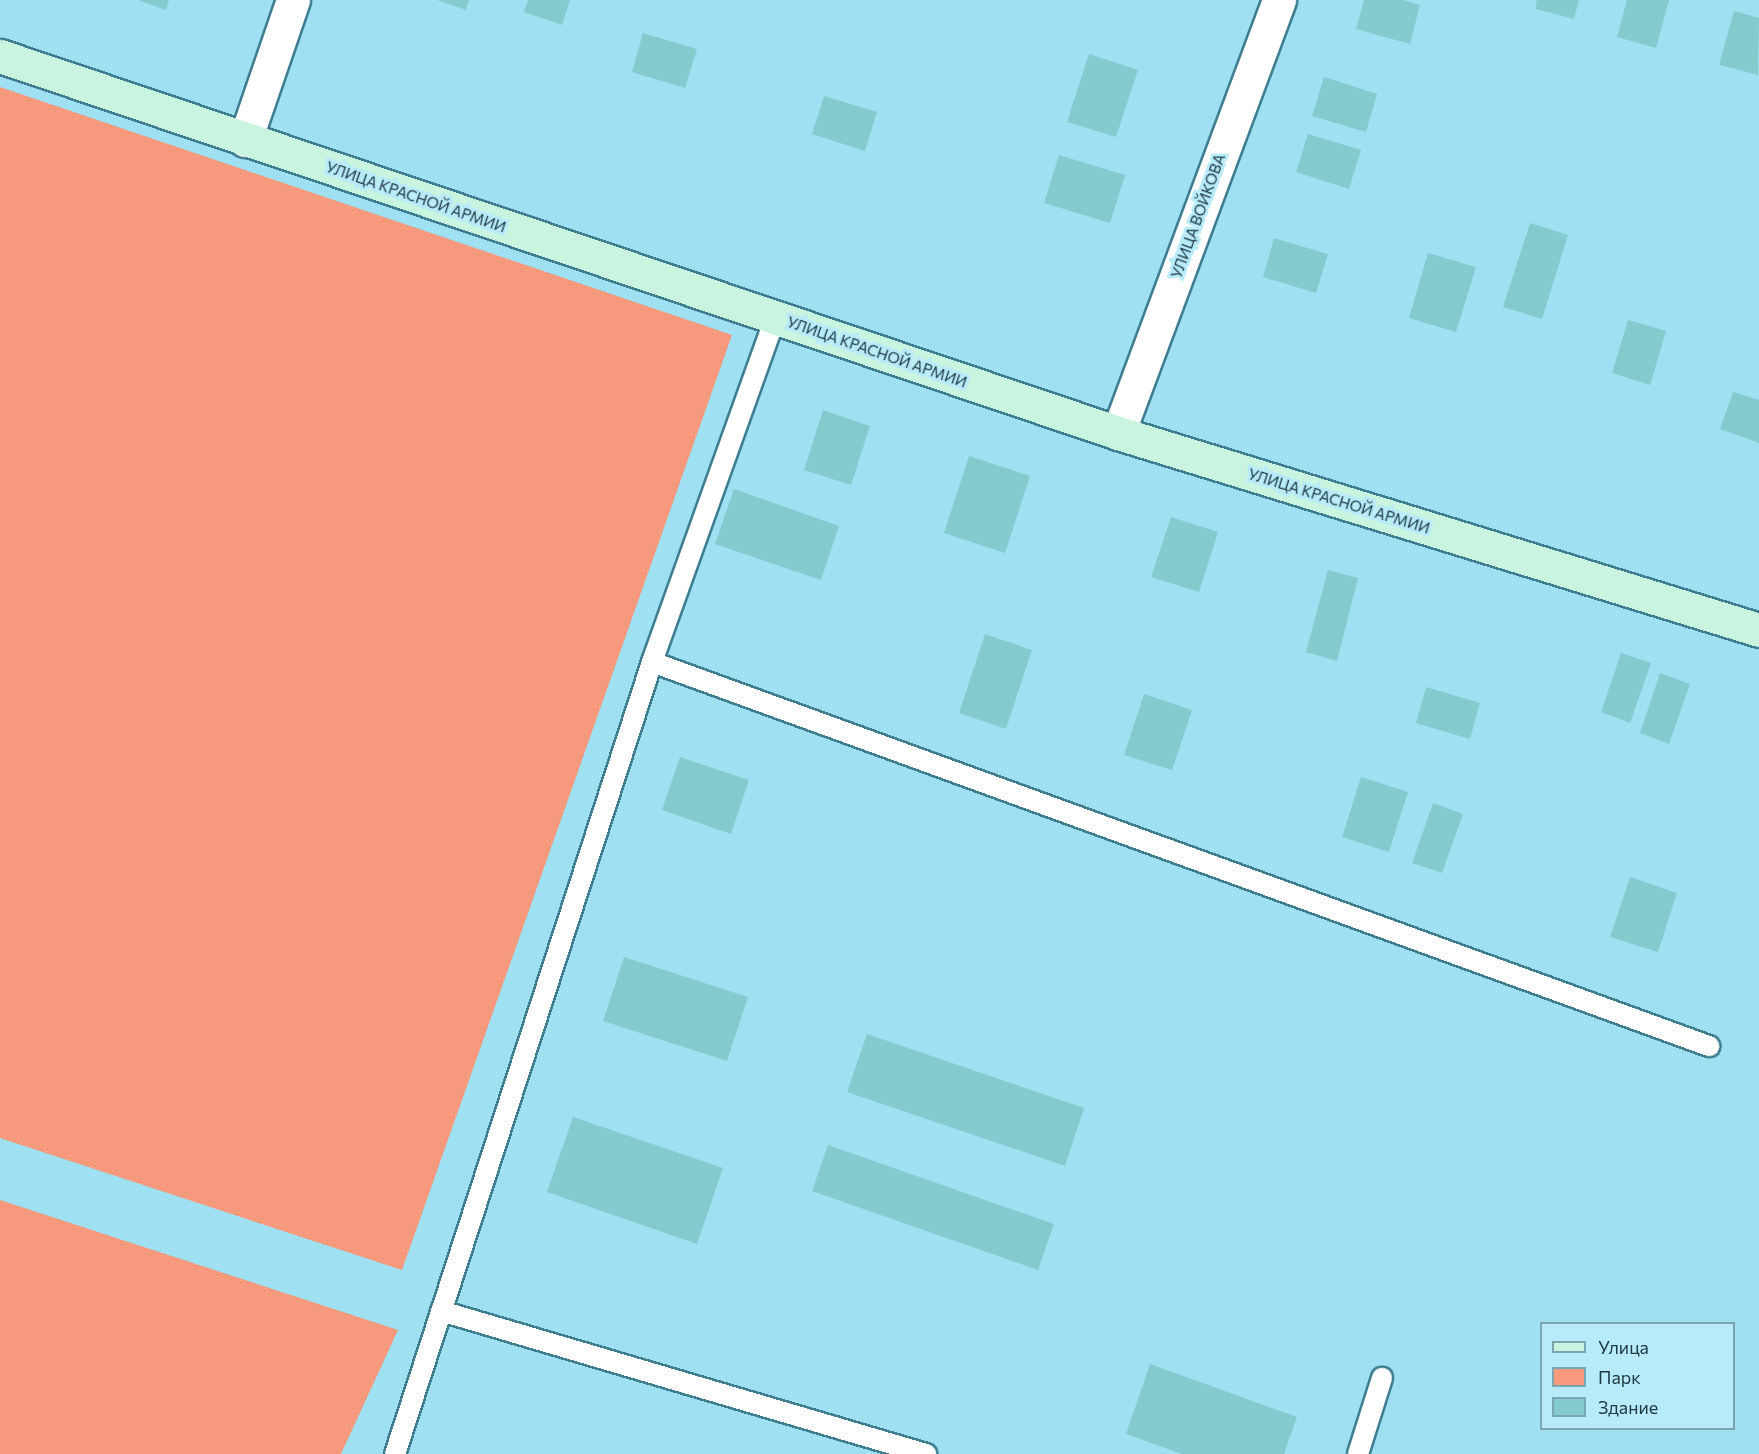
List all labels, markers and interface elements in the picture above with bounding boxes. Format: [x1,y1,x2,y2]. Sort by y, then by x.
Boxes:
street label: УЛИЦА ВОЙКОВА [1167,151,1229,281]
street label: УЛИЦА КРАСНОЙ АРМИИ [324,158,508,236]
street label: УЛИЦА КРАСНОЙ АРМИИ [785,313,969,391]
street label: УЛИЦА КРАСНОЙ АРМИИ [1246,465,1432,537]
legend [1540,1322,1735,1430]
text: Улица [1598,1336,1649,1358]
text: Парк [1598,1366,1641,1388]
text: Здание [1598,1396,1658,1418]

